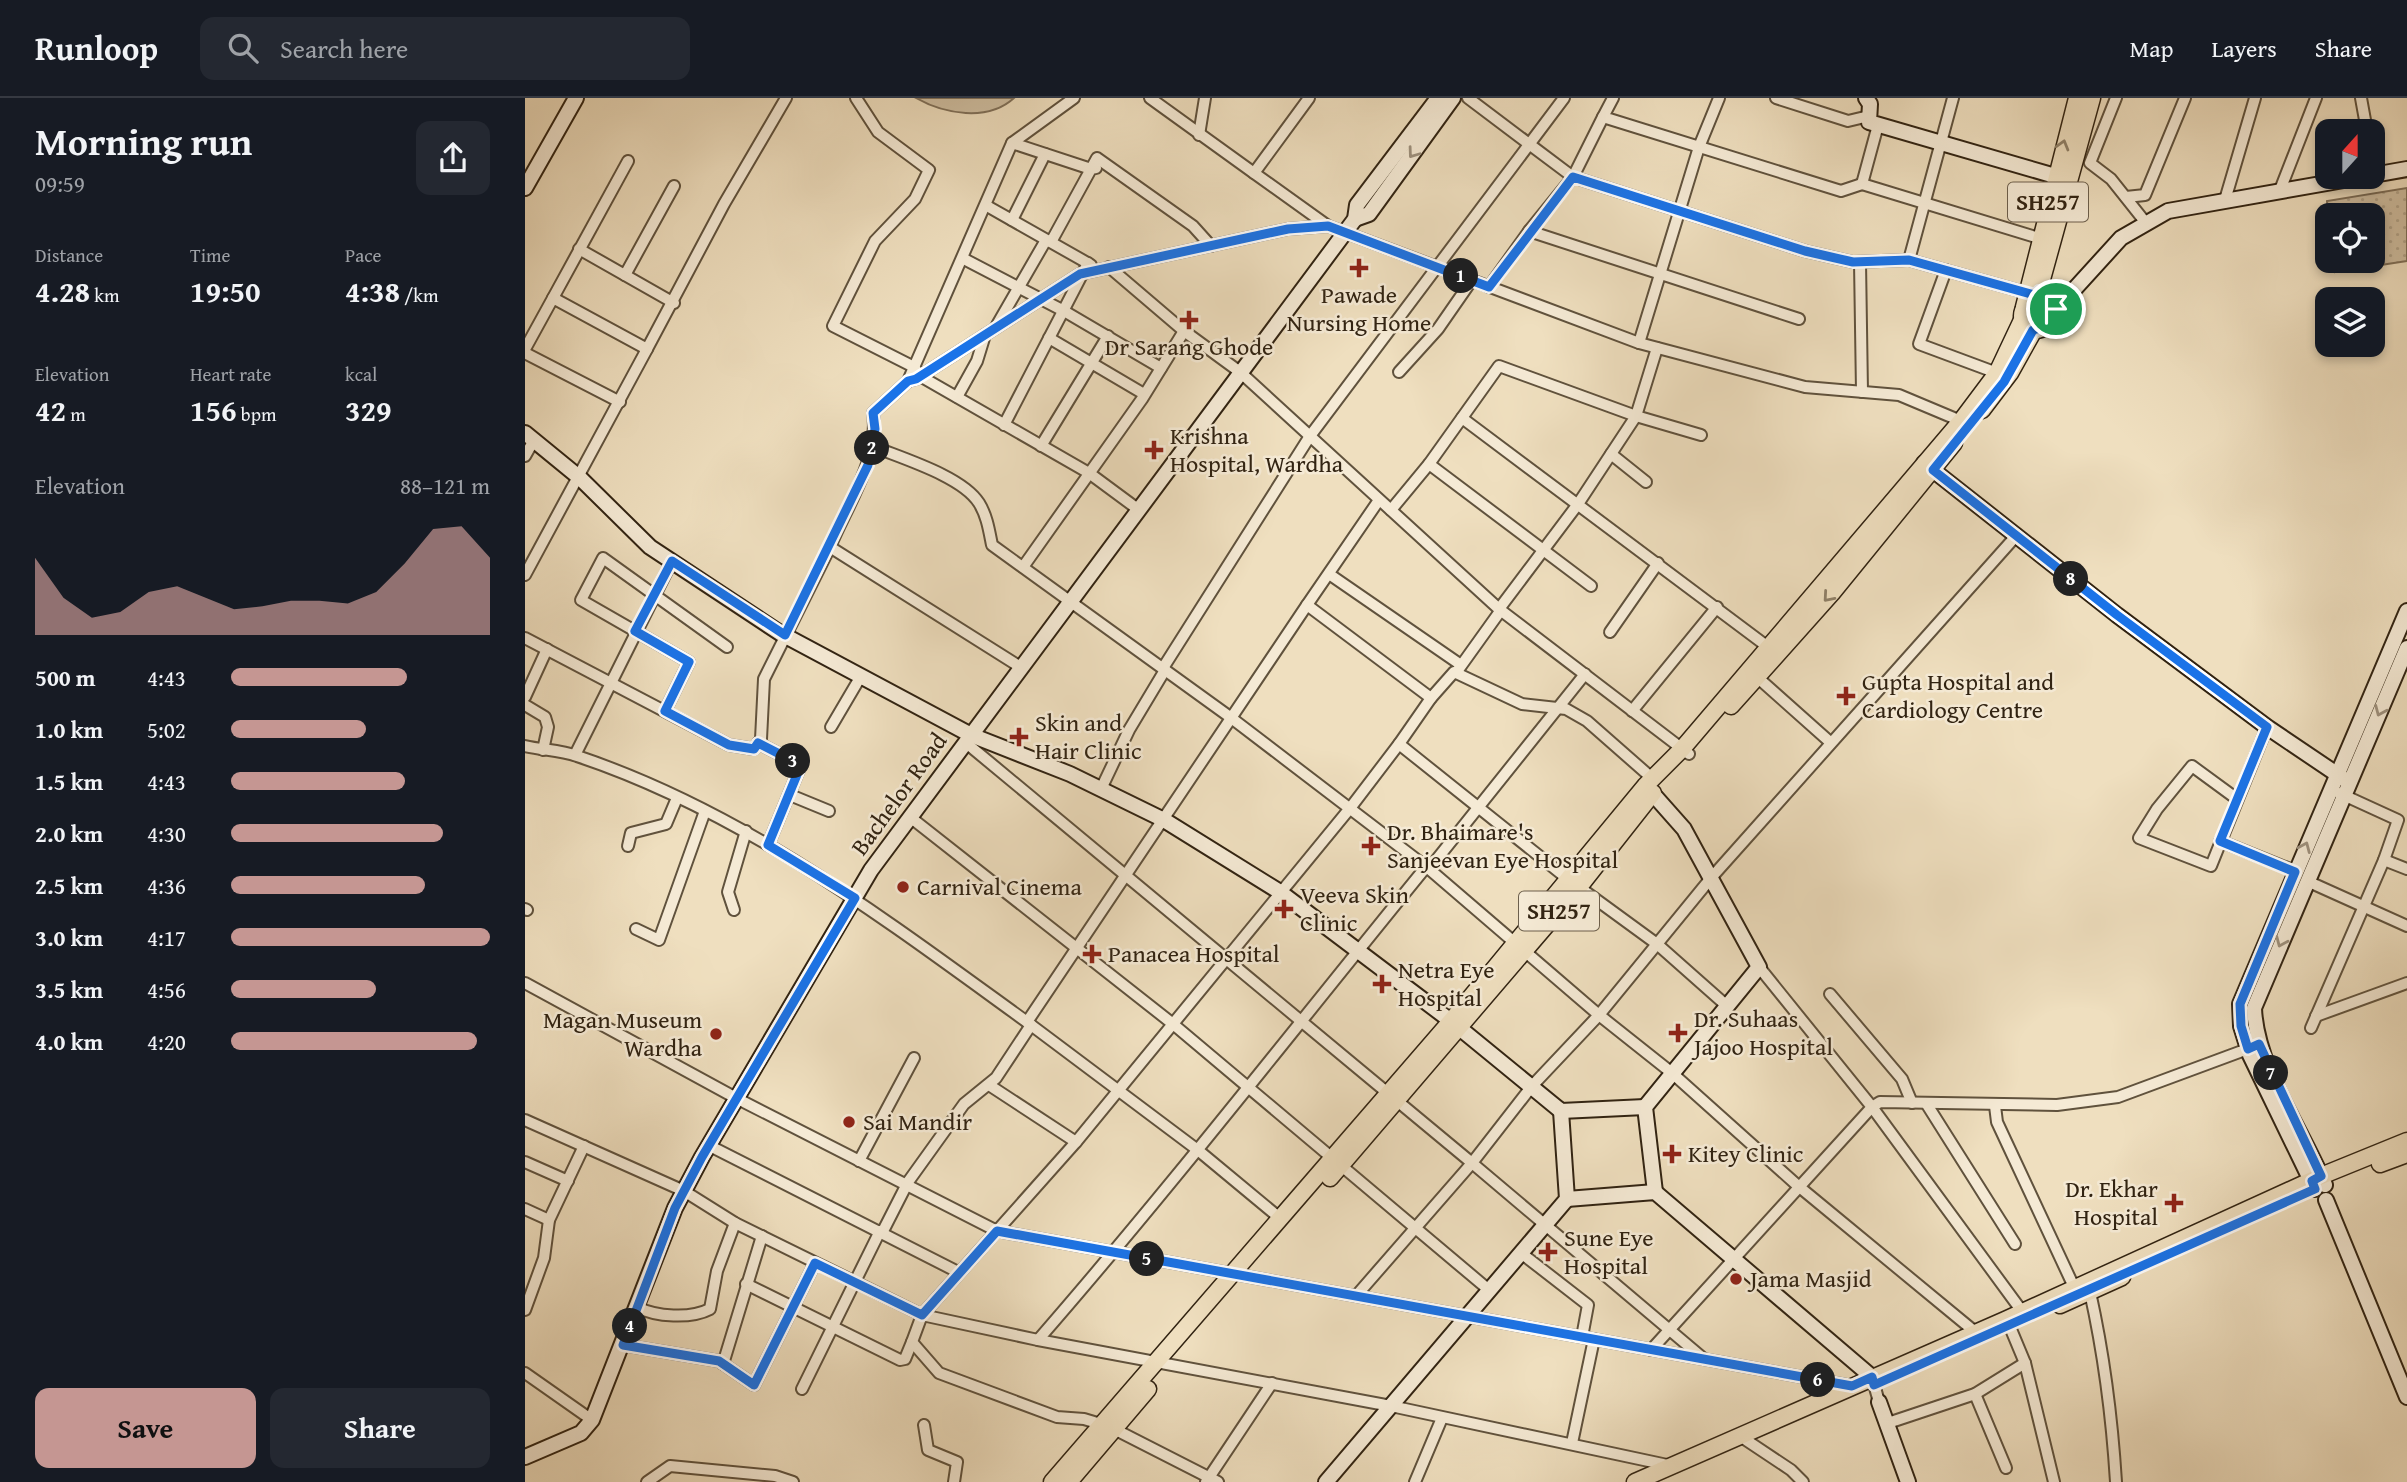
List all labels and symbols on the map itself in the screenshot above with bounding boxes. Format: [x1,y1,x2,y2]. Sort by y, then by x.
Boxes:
north arrow [2315,119,2385,189]
one-way arrow [2055,139,2070,151]
one-way arrow [1409,145,1421,158]
road number: SH257 [2008,183,2088,222]
marker: Pawade Nursing Home [1349,258,1369,278]
pin: 1 [1443,258,1479,294]
place label: Pawade Nursing Home [1287,277,1431,340]
pin [2026,279,2086,339]
marker: Dr Sarang Ghode [1179,310,1199,330]
place label: Dr Sarang Ghode [1105,329,1273,364]
place label: Krishna Hospital, Wardha [1170,418,1344,481]
pin: 2 [855,430,889,466]
marker: Krishna Hospital, Wardha [1144,440,1164,460]
pin: 8 [2053,561,2089,596]
one-way arrow [1824,589,1836,602]
place label: Gupta Hospital and Cardiology Centre [1862,664,2054,727]
marker: Gupta Hospital and Cardiology Centre [1836,686,1856,706]
one-way arrow [2374,703,2388,716]
place label: Skin and Hair Clinic [1035,705,1142,768]
street label: Bachelor Road [842,725,955,862]
marker: Skin and Hair Clinic [1009,727,1029,747]
pin: 3 [775,744,811,778]
place label: Dr. Bhaimare's Sanjeevan Eye Hospital [1387,814,1618,877]
marker: Dr. Bhaimare's Sanjeevan Eye Hospital [1361,836,1381,856]
one-way arrow [2297,842,2311,855]
place label: Carnival Cinema [917,869,1082,904]
place label: Veeva Skin Clinic [1300,877,1410,940]
marker: Carnival Cinema [895,879,911,895]
road number: SH257 [1519,891,1599,930]
marker: Veeva Skin Clinic [1274,899,1294,919]
place label: Panacea Hospital [1108,936,1280,971]
one-way arrow [2275,936,2289,948]
marker: Panacea Hospital [1082,944,1102,964]
place label: Netra Eye Hospital [1398,952,1495,1015]
marker: Netra Eye Hospital [1372,974,1392,994]
place label: Dr. Suhaas Jajoo Hospital [1691,1001,1833,1064]
place label: Magan Museum Wardha [543,1002,703,1065]
marker: Dr. Suhaas Jajoo Hospital [1668,1023,1688,1043]
marker: Magan Museum Wardha [708,1026,724,1042]
pin: 7 [2253,1056,2289,1090]
place label: Sai Mandir [863,1104,972,1139]
marker: Sai Mandir [841,1114,857,1130]
place label: Kitey Clinic [1688,1136,1804,1171]
marker: Kitey Clinic [1662,1144,1682,1164]
place label: Dr. Ekhar Hospital [2065,1171,2158,1234]
marker: Dr. Ekhar Hospital [2164,1193,2184,1213]
place label: Sune Eye Hospital [1564,1220,1654,1283]
pin: 5 [1129,1242,1165,1276]
marker: Sune Eye Hospital [1538,1242,1558,1262]
place label: Jama Masjid [1747,1261,1872,1296]
marker: Jama Masjid [1728,1271,1744,1287]
pin: 4 [613,1308,647,1344]
pin: 6 [1801,1362,1835,1398]

